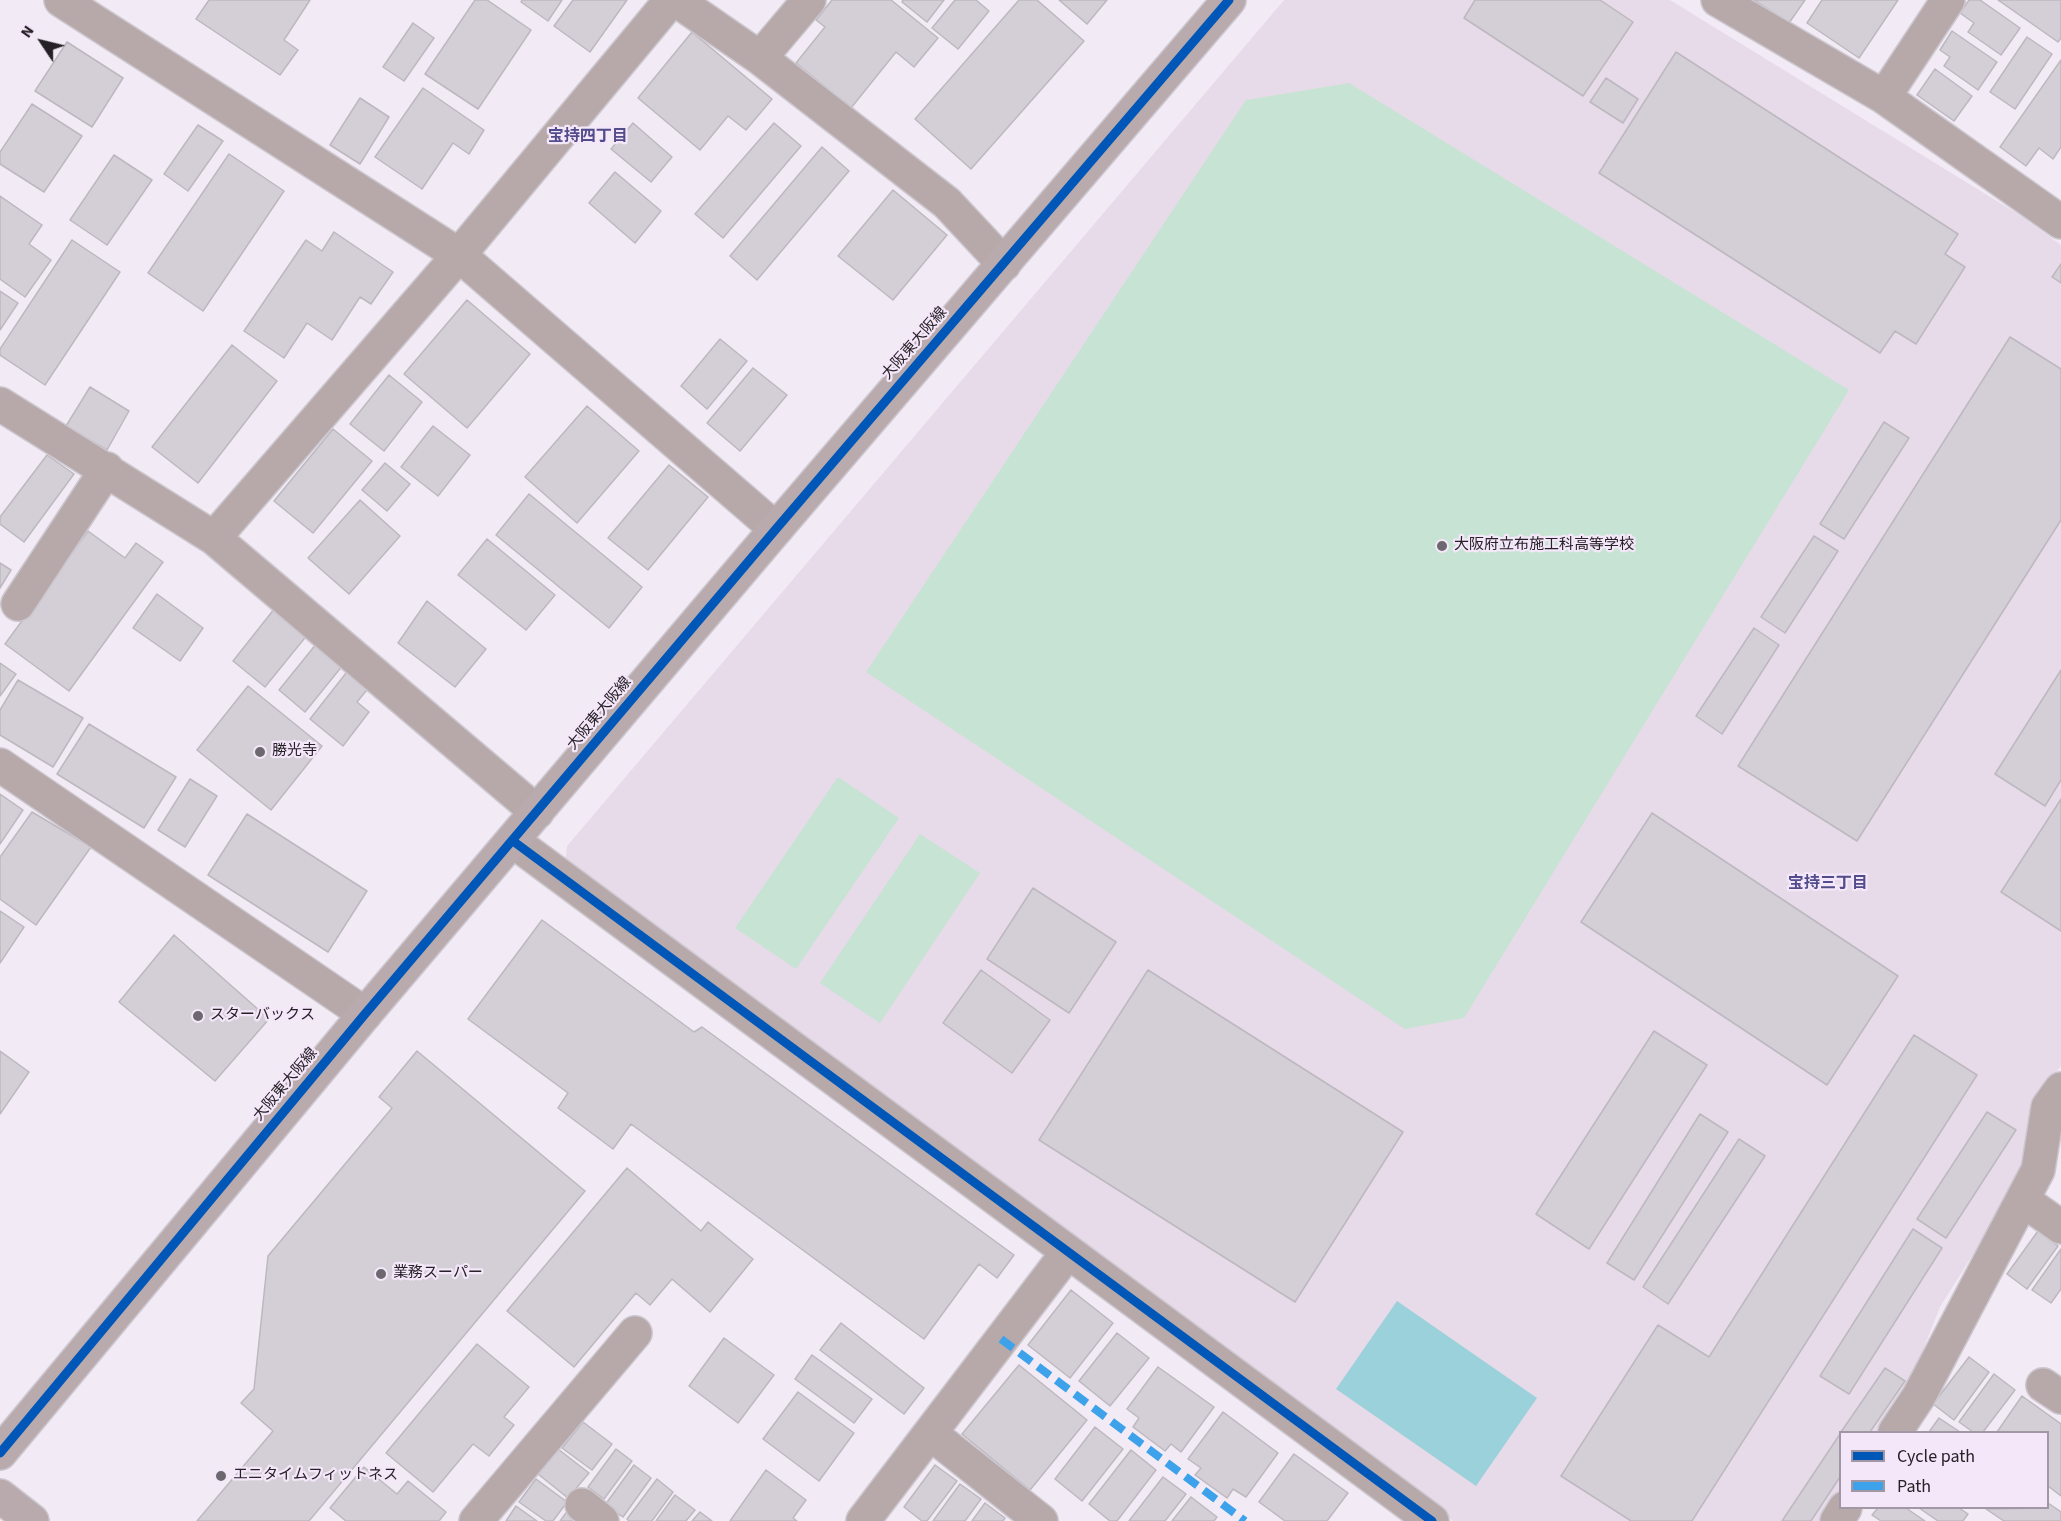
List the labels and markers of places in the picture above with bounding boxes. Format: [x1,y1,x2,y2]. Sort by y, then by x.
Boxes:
place label: 大阪府立布施工科高等学校 [1454,537,1634,555]
marker: 大阪府立布施工科高等学校 [1435,539,1449,553]
place label: 勝光寺 [272,743,317,761]
marker: 勝光寺 [253,745,267,759]
place label: スターバックス [210,1007,315,1025]
marker: スターバックス [191,1009,205,1023]
place label: 業務スーパー [393,1265,483,1283]
marker: 業務スーパー [374,1267,388,1281]
place label: エニタイムフィットネス [233,1467,398,1485]
marker: エニタイムフィットネス [214,1469,228,1483]

